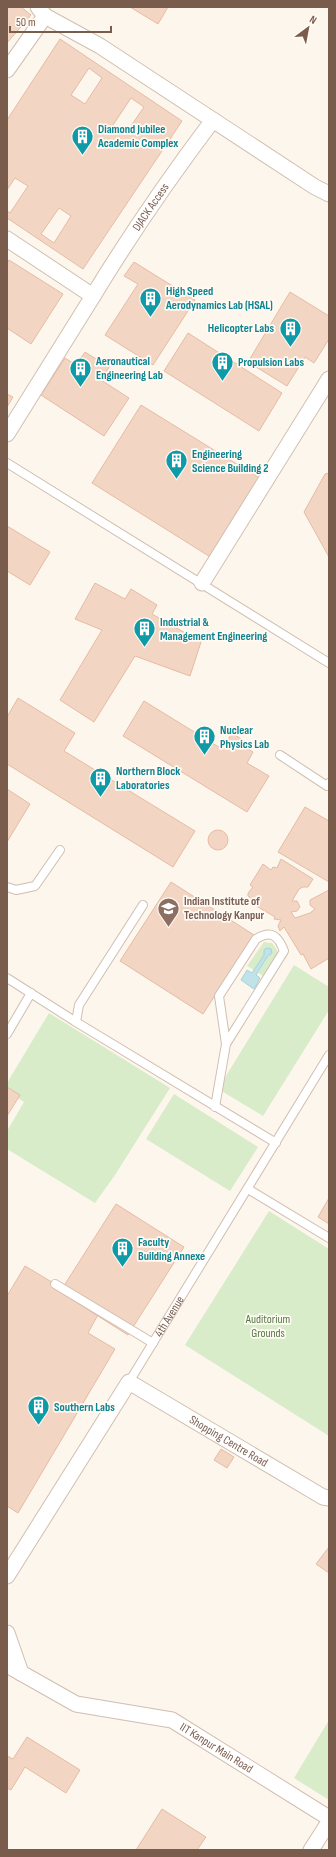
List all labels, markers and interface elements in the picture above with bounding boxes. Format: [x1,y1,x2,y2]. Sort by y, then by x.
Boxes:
scale bar [10,8,111,34]
north arrow [288,8,328,48]
text: N [307,13,319,27]
text: 50 m [16,15,36,30]
place label: Diamond Jubilee Academic Complex [97,122,178,151]
building icon: Diamond Jubilee Academic Complex [70,123,96,156]
street label: DJACK Access [129,180,173,234]
place label: High Speed Aerodynamics Lab (HSAL) [165,284,273,313]
building icon: High Speed Aerodynamics Lab (HSAL) [137,285,163,318]
building icon: Helicopter Labs [277,315,303,348]
place label: Helicopter Labs [208,321,274,336]
building icon: Propulsion Labs [210,349,236,382]
place label: Aeronautical Engineering Lab [95,354,163,383]
building icon: Aeronautical Engineering Lab [67,355,93,388]
place label: Propulsion Labs [238,355,304,370]
place label: Engineering Science Building 2 [192,447,268,476]
building icon: Engineering Science Building 2 [163,448,189,481]
place label: Industrial & Management Engineering [160,615,267,644]
building icon: Industrial & Management Engineering [132,616,158,649]
place label: Nuclear Physics Lab [220,723,269,752]
building icon: Nuclear Physics Lab [191,724,217,757]
place label: Northern Block Laboratories [116,764,180,793]
building icon: Northern Block Laboratories [88,765,114,798]
place label: Indian Institute of Technology Kanpur [184,894,264,923]
school or university icon: Indian Institute of Technology Kanpur [155,895,181,928]
place label: Faculty Building Annexe [138,1235,205,1264]
building icon: Faculty Building Annexe [109,1236,135,1269]
street label: 4th Avenue [151,1293,188,1340]
park label: Auditorium Grounds [245,1312,290,1341]
building icon: Southern Labs [25,1394,51,1427]
place label: Southern Labs [54,1400,115,1415]
street label: Shopping Centre Road [186,1412,270,1471]
street label: IIT Kanpur Main Road [177,1720,255,1777]

